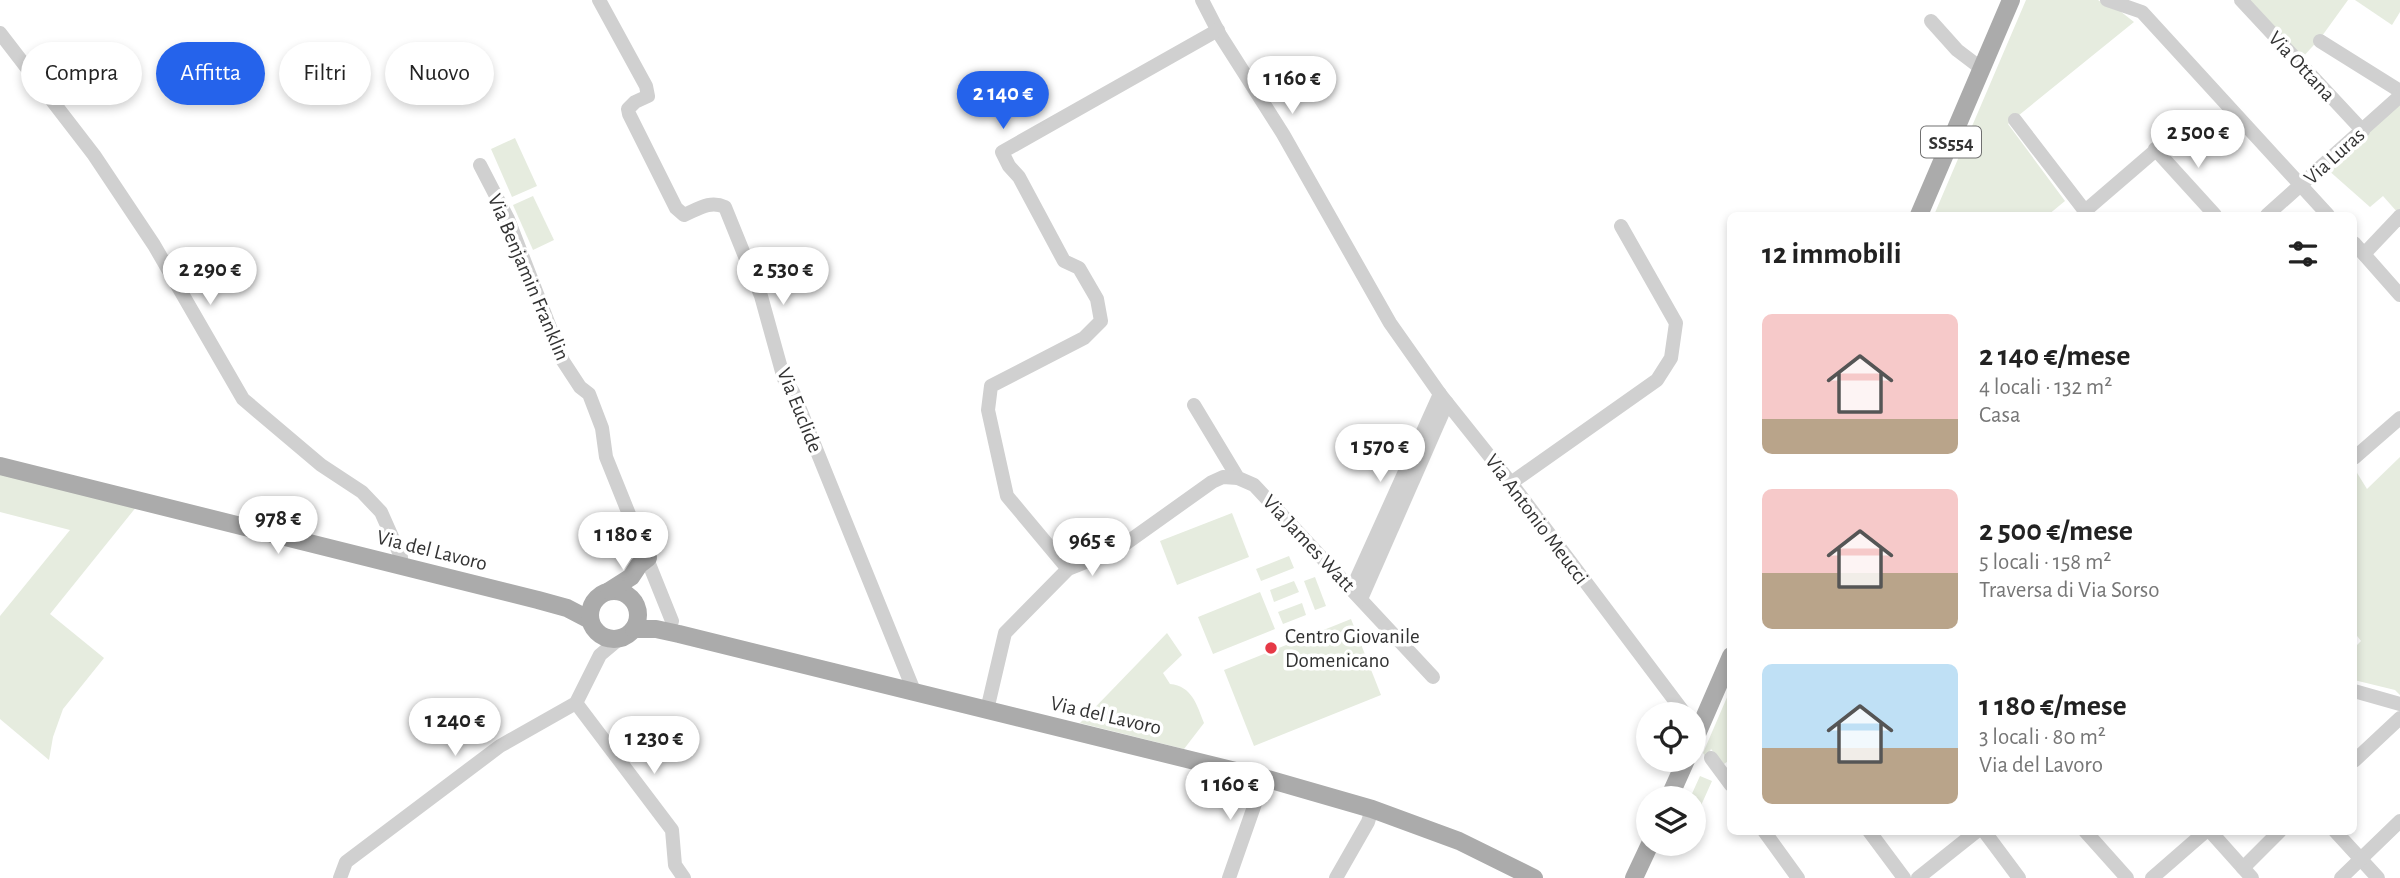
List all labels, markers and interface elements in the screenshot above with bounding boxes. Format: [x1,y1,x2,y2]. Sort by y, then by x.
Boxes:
street label: Via Ottana [2264,27,2339,105]
chip: Compra [21,42,142,105]
chip: Affitta [156,42,265,105]
chip: Filtri [279,42,371,105]
chip: Nuovo [385,42,494,105]
pin: 1 160 € [1227,57,1357,116]
text: 1 160 € [1263,67,1321,90]
pin: 2 140 € [938,72,1068,131]
text: 2 140 € [973,82,1033,105]
pin: 2 500 € [2133,110,2263,170]
text: 2 500 € [2167,121,2229,144]
street label: Via Luras [2300,124,2369,189]
road number: SS554 [1921,126,1981,158]
street label: Via Benjamin Franklin [484,191,573,364]
icon: filters [2284,235,2322,273]
text: 12 immobili [1762,239,1902,269]
pin: 2 290 € [145,247,275,307]
pin: 2 530 € [718,247,848,307]
text: 2 290 € [179,258,241,281]
text: 2 530 € [753,258,813,281]
text: 2 140 €/mese [1979,341,2130,371]
icon: home [1818,342,1902,426]
street label: Via Euclide [773,365,826,456]
text: 4 locali · 132 m² [1979,376,2112,399]
text: Casa [1979,404,2021,427]
pin: 1 570 € [1315,424,1445,484]
text: 1 570 € [1351,435,1409,458]
street label: Via Antonio Meucci [1481,450,1592,588]
street label: Via James Watt [1259,491,1359,596]
pin: 978 € [229,496,327,556]
text: 978 € [255,507,301,530]
pin: 1 180 € [558,512,688,572]
text: 2 500 €/mese [1979,516,2133,546]
icon: home [1818,517,1902,601]
pin: 965 € [1043,518,1141,578]
text: 1 180 € [594,523,652,546]
street label: Via del Lavoro [374,527,489,574]
text: 965 € [1069,529,1115,552]
text: 5 locali · 158 m² [1979,551,2111,574]
text: Traversa di Via Sorso [1979,579,2160,602]
place label: Centro Giovanile Domenicano [1285,626,1420,671]
marker: Centro Giovanile Domenicano [1263,640,1279,656]
text: 1 180 €/mese [1979,691,2127,721]
icon: home [1818,692,1902,776]
street label: Via del Lavoro [1048,693,1163,738]
pin: 1 240 € [390,698,520,758]
map controls [1636,702,1706,856]
button: locate [1636,702,1706,772]
text: 1 240 € [425,709,485,732]
pin: 1 230 € [589,716,719,776]
text: 3 locali · 80 m² [1979,726,2106,749]
text: 1 230 € [625,727,683,750]
text: Via del Lavoro [1979,754,2103,777]
pin: 1 160 € [1165,762,1295,822]
text: 1 160 € [1201,773,1259,796]
button: layers [1636,786,1706,856]

